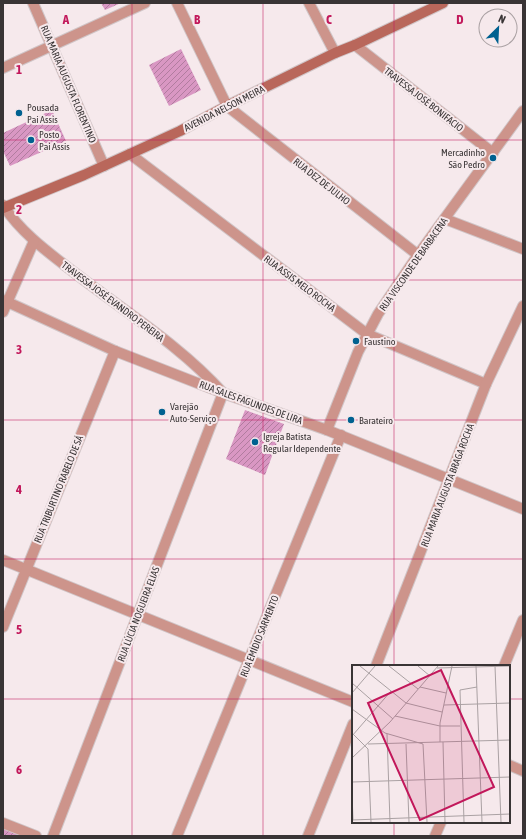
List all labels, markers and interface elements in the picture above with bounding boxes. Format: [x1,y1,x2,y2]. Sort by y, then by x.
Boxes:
north arrow [478,8,518,48]
text: A [62,12,70,27]
text: B [194,12,201,27]
text: C [326,12,332,27]
text: D [456,12,464,27]
text: N [497,12,507,26]
street label: RUA MARIA AUGUSTA FLORENTINO [39,24,98,145]
text: 1 [16,62,22,77]
street label: TRAVESSA JOSÉ BONIFACIO [382,65,466,134]
street label: AVENIDA NELSON MEIRA [182,83,266,134]
place label: Pousada Pai Assis [27,102,59,125]
marker: Pousada Pai Assis [14,108,24,118]
place label: Posto Pai Assis [39,129,70,152]
marker: Posto Pai Assis [26,135,36,145]
place label: Mercadinho São Pedro [441,147,485,170]
marker: Mercadinho São Pedro [488,153,498,163]
street label: RUA DEZ DE JULHO [291,156,352,207]
text: 2 [16,202,22,217]
street label: RUA VISCONDE DE BARBACENA [377,216,450,313]
street label: RUA ASSIS MELO ROCHA [262,253,338,314]
street label: TRAVESSA JOSÉ EVANDRO PEREIRA [59,259,166,344]
marker: Faustino [351,336,361,346]
place label: Faustino [364,336,396,347]
text: 3 [16,342,22,357]
street label: RUA SALES FAGUNDES DE LIRA [198,379,304,426]
place label: Varejão Auto-Serviço [170,401,217,424]
marker: Varejão Auto-Serviço [157,407,167,417]
marker: Barateiro [346,415,356,425]
place label: Barateiro [359,415,393,426]
street label: RUA MARIA AUGUSTA BRAGA ROCHA [419,422,476,548]
place label: Igreja Batista Regular Idependente [263,431,341,454]
street label: RUA TRIBURTINO RABELO DE SÁ [32,434,85,545]
marker: Igreja Batista Regular Idependente [250,437,260,447]
text: 4 [15,482,22,497]
street label: RUA LÚCIA NOGUEIRA ELIAS [115,565,162,663]
street label: RUA EMÍDIO SARMENTO [238,594,281,679]
text: 5 [16,622,22,637]
inset map [352,665,510,823]
text: 6 [16,762,22,777]

